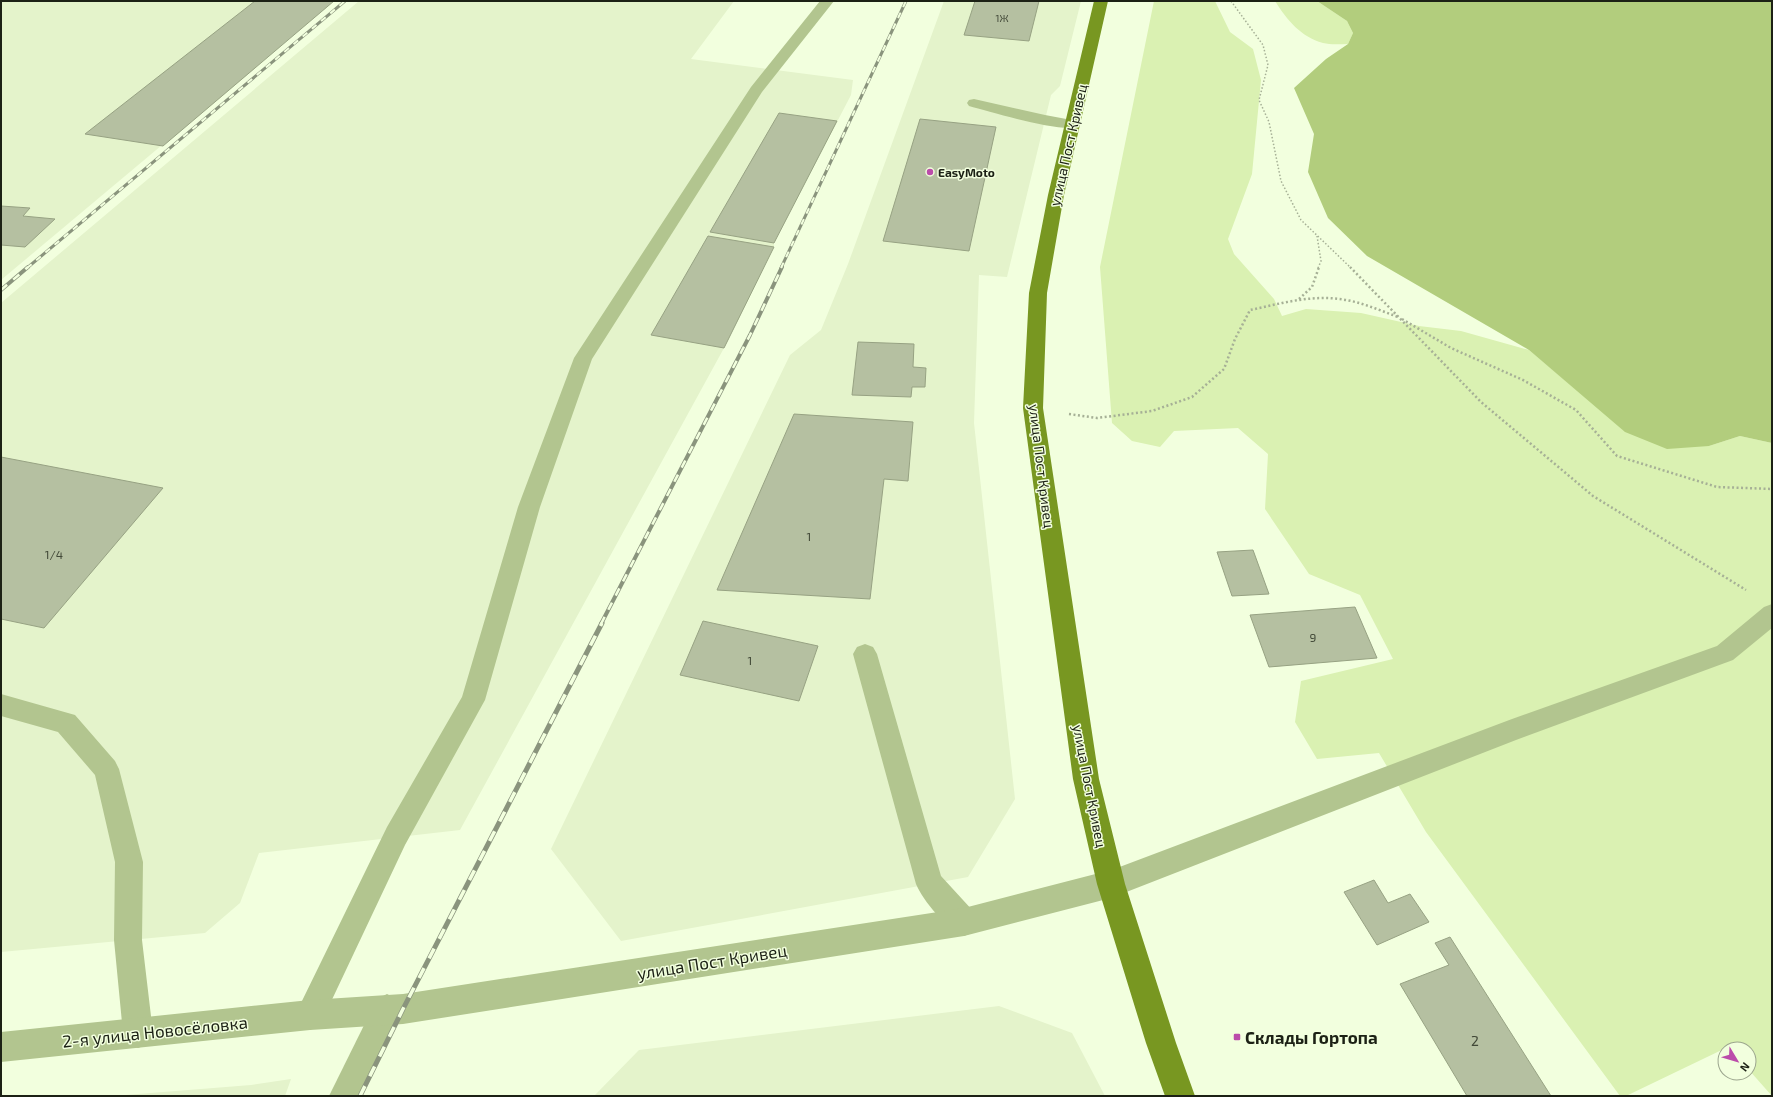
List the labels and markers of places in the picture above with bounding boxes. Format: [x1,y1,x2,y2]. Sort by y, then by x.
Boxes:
place label: EasyMoto [938,165,995,180]
marker: EasyMoto [925,167,935,177]
place label: Склады Гортопа [1245,1027,1378,1047]
marker: Склады Гортопа [1232,1032,1242,1042]

